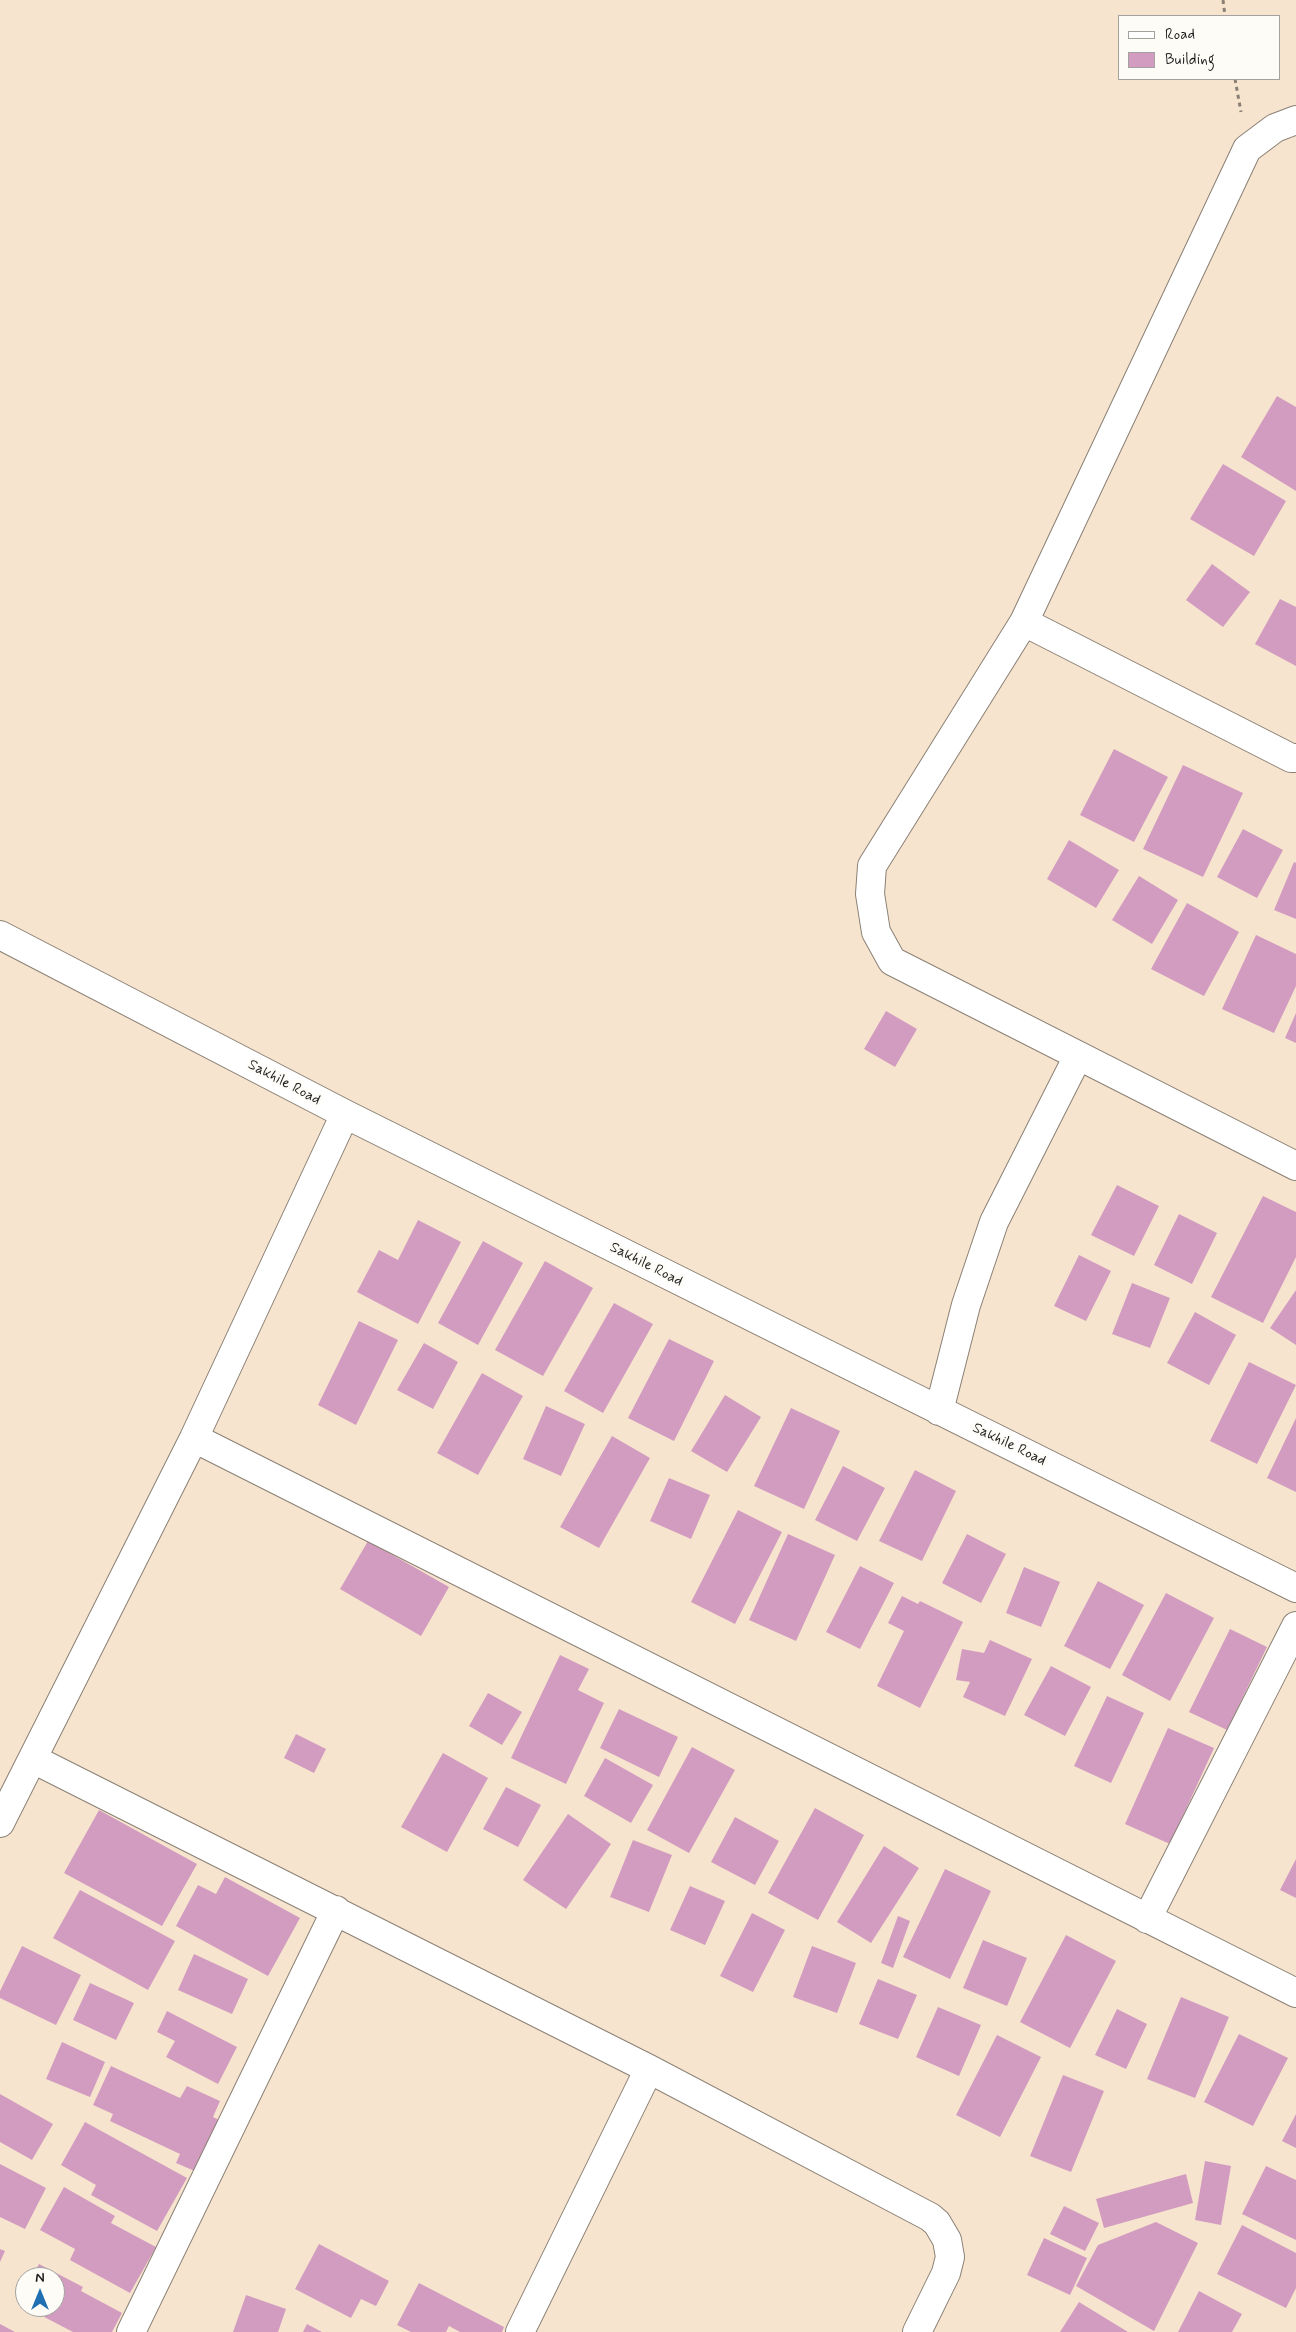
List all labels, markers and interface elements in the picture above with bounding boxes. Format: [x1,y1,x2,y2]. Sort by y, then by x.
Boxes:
legend [1118,15,1281,80]
text: Road [1165,25,1195,45]
text: Building [1165,50,1215,70]
street label: Sakhile Road [245,1056,323,1110]
street label: Sakhile Road [606,1239,686,1291]
street label: Sakhile Road [969,1419,1049,1471]
north arrow [15,2267,65,2317]
text: N [35,2269,45,2287]

